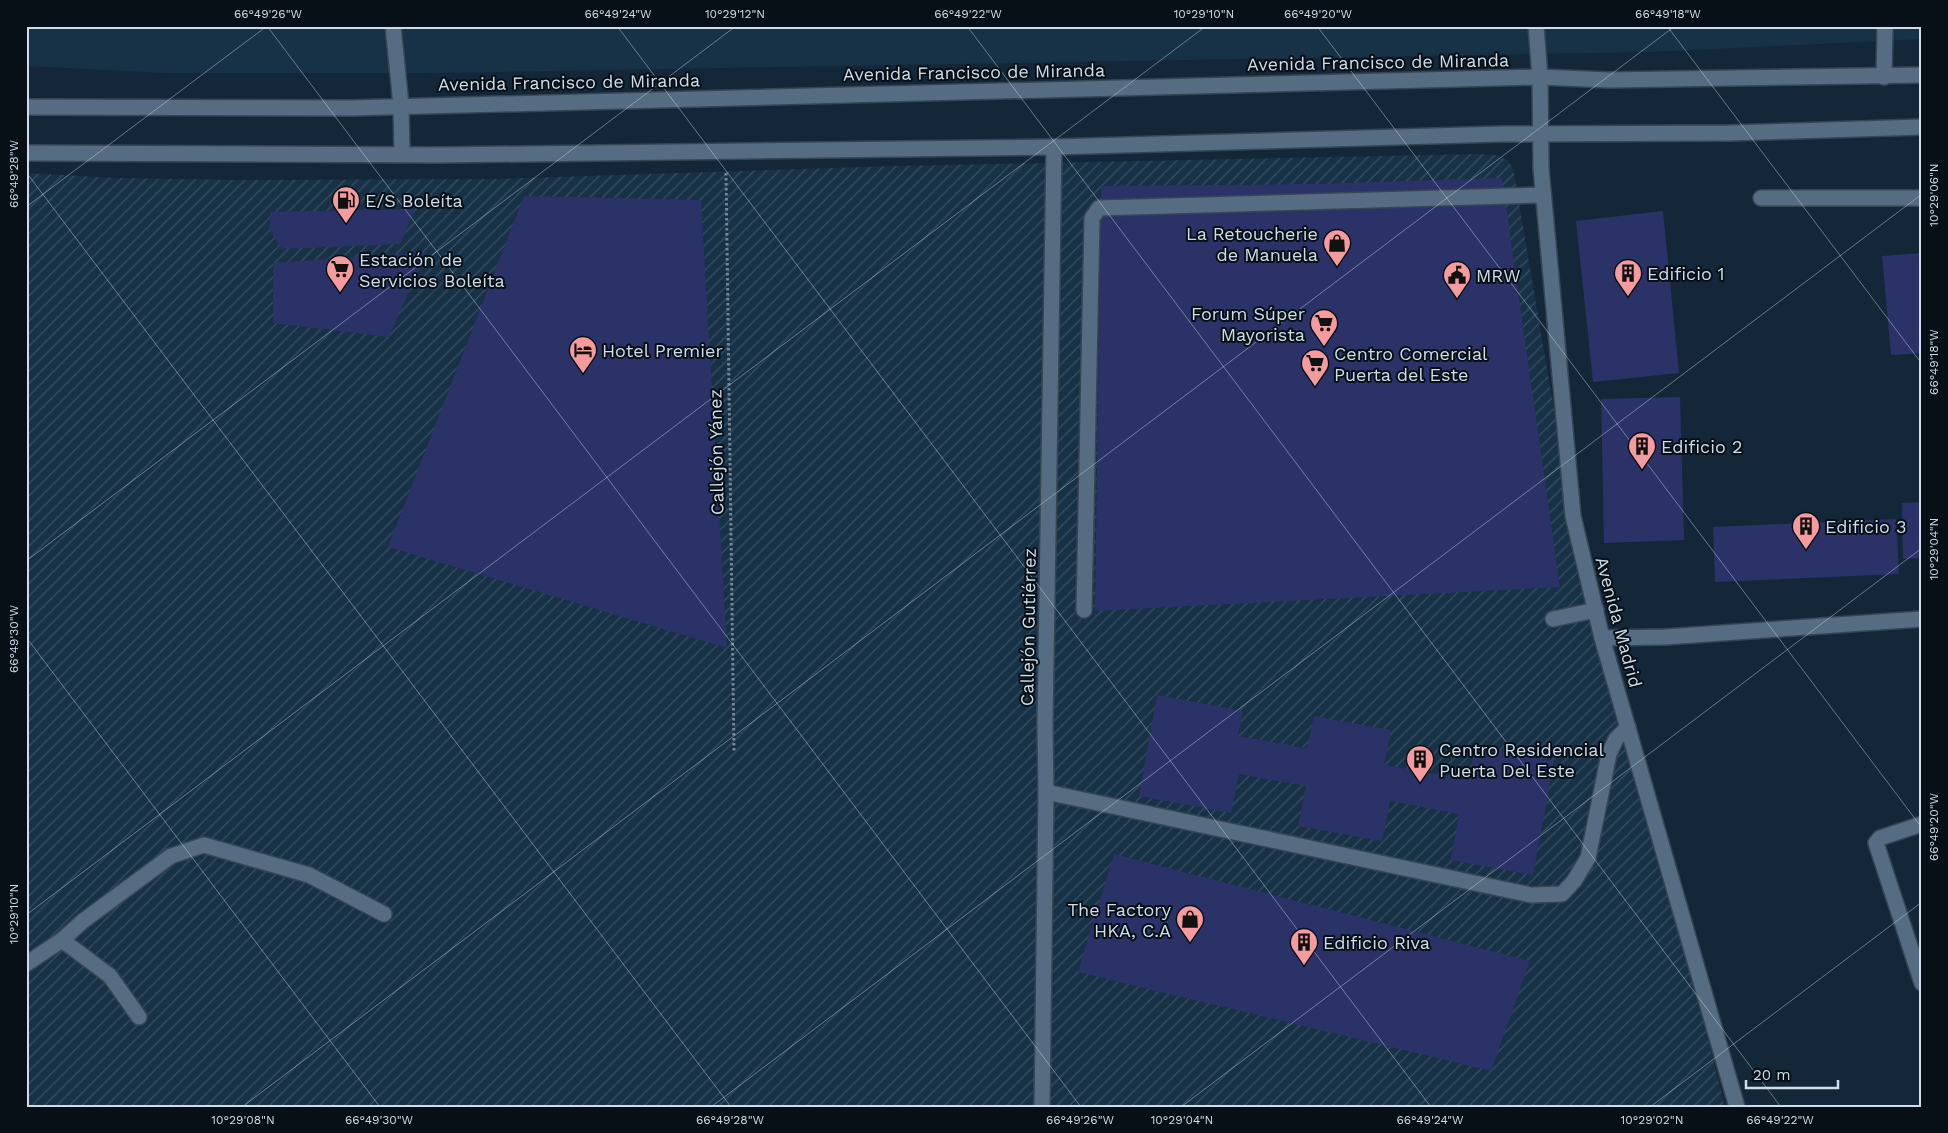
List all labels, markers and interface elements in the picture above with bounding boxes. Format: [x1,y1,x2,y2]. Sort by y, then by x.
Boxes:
text: 66°49'26"W [234,7,302,21]
text: 66°49'24"W [584,7,652,21]
text: 10°29'12"N [705,7,765,21]
text: 66°49'22"W [934,7,1002,21]
text: 10°29'10"N [1174,7,1234,21]
text: 66°49'20"W [1284,7,1353,21]
text: 66°49'18"W [1635,7,1701,21]
street label: Avenida Francisco de Miranda [1247,49,1509,75]
street label: Avenida Francisco de Miranda [843,59,1105,85]
street label: Avenida Francisco de Miranda [438,69,700,95]
text: 66°49'28"W [7,139,21,208]
text: 10°29'06"N [1927,163,1941,227]
fuel station icon: E/S Boleíta [331,185,361,224]
place label: E/S Boleíta [365,190,463,211]
place label: La Retoucherie de Manuela [1186,223,1318,265]
shop icon: La Retoucherie de Manuela [1322,228,1352,267]
place label: Estación de Servicios Boleíta [359,249,505,291]
supermarket icon: Estación de Servicios Boleíta [325,254,355,293]
building icon: Edificio 1 [1613,258,1643,297]
public building icon: MRW [1442,260,1472,299]
place label: Edificio 1 [1647,263,1725,284]
place label: MRW [1476,265,1521,286]
place label: Forum Súper Mayorista [1191,303,1305,345]
supermarket icon: Forum Súper Mayorista [1309,308,1339,347]
text: 66°49'18"W [1927,329,1941,395]
hotel icon: Hotel Premier [568,335,598,374]
place label: Hotel Premier [602,340,723,361]
place label: Centro Comercial Puerta del Este [1334,343,1488,385]
supermarket icon: Centro Comercial Puerta del Este [1300,348,1330,387]
street label: Callejón Yánez [704,389,728,515]
building icon: Edificio 2 [1627,431,1657,470]
place label: Edificio 2 [1661,436,1742,457]
building icon: Edificio 3 [1791,511,1821,550]
place label: Edificio 3 [1825,516,1906,537]
text: 10°29'04"N [1927,518,1941,580]
street label: Callejón Gutiérrez [1016,548,1040,706]
street label: Avenida Madrid [1591,554,1647,690]
text: 66°49'30"W [7,604,21,673]
place label: Centro Residencial Puerta Del Este [1439,739,1604,781]
building icon: Centro Residencial Puerta Del Este [1405,744,1435,783]
text: 66°49'20"W [1927,792,1941,861]
text: 10°29'10"N [7,884,21,944]
place label: The Factory HKA, C.A [1068,899,1172,941]
shop icon: The Factory HKA, C.A [1175,904,1205,943]
building icon: Edificio Riva [1289,927,1319,966]
place label: Edificio Riva [1323,932,1430,953]
scale bar [1746,1058,1838,1090]
text: 20 m [1753,1066,1791,1084]
text: 10°29'08"N [211,1113,275,1127]
text: 66°49'30"W [345,1113,414,1127]
text: 66°49'28"W [696,1113,765,1127]
text: 66°49'26"W [1046,1113,1114,1127]
text: 10°29'04"N [1151,1113,1213,1127]
text: 66°49'24"W [1396,1113,1464,1127]
text: 10°29'02"N [1621,1113,1683,1127]
text: 66°49'22"W [1746,1113,1814,1127]

